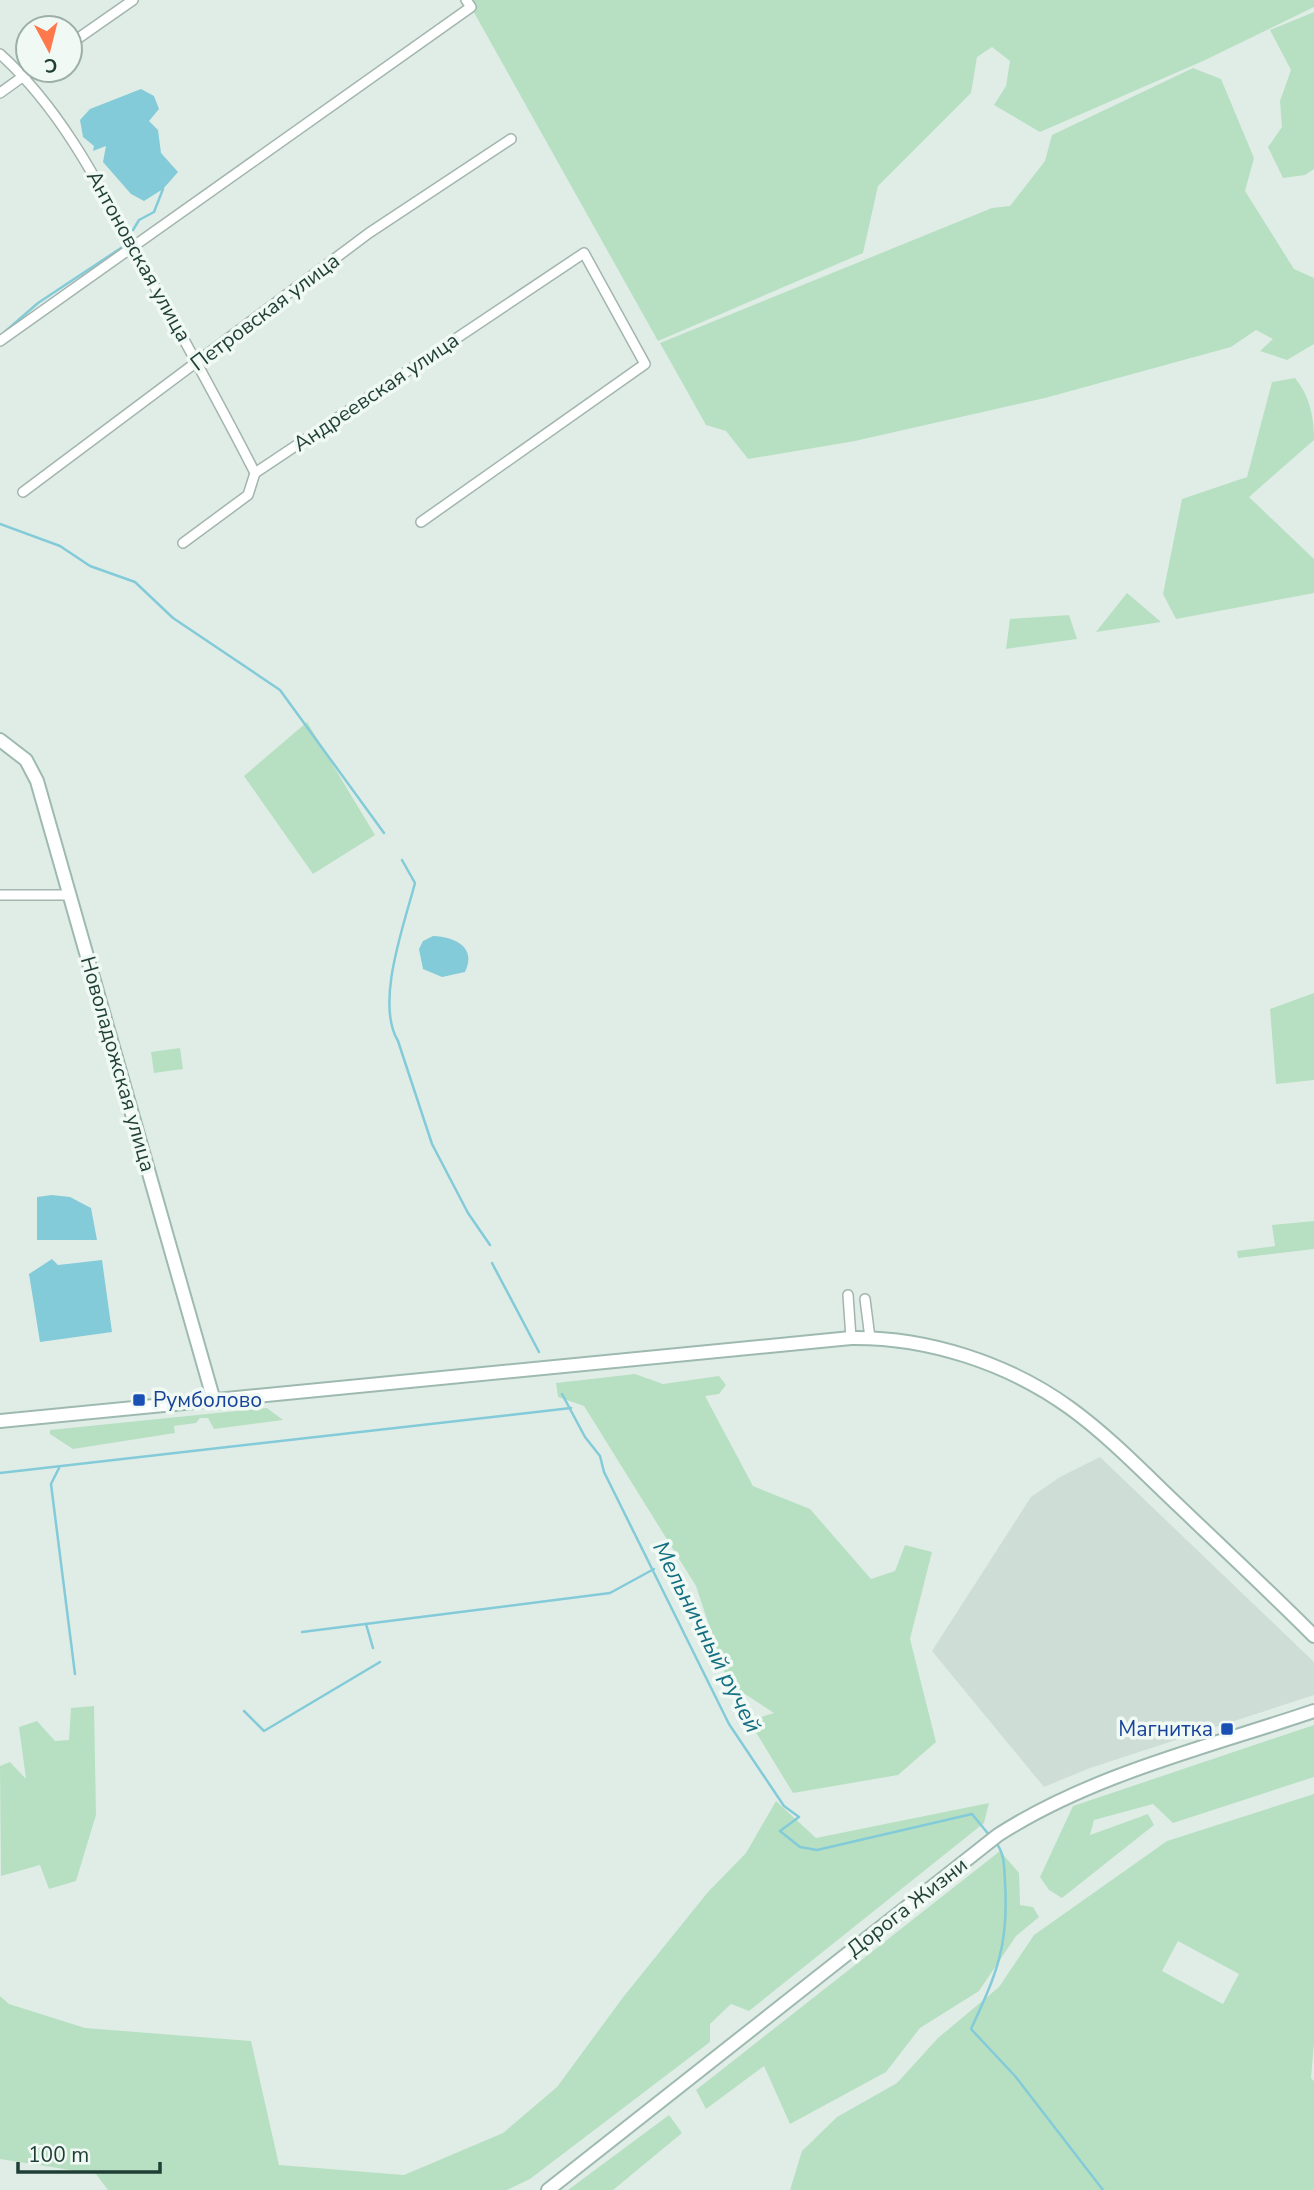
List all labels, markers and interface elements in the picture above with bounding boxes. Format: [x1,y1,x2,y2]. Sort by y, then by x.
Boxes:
north arrow [14,14,84,84]
text: С [43,51,59,79]
street label: Антоновская улица [80,165,198,347]
street label: Петровская улица [185,247,345,377]
street label: Андреевская улица [288,326,464,458]
street label: Новоладожская улица [74,953,162,1175]
place label: Румболово [153,1386,262,1414]
marker: Румболово [131,1392,147,1408]
water label: Мельничный ручей [645,1536,769,1738]
place label: Магнитка [1118,1715,1213,1743]
marker: Магнитка [1219,1721,1235,1737]
street label: Дорога Жизни [841,1851,973,1963]
scale bar [18,2130,159,2174]
text: 100 m [28,2141,89,2169]

